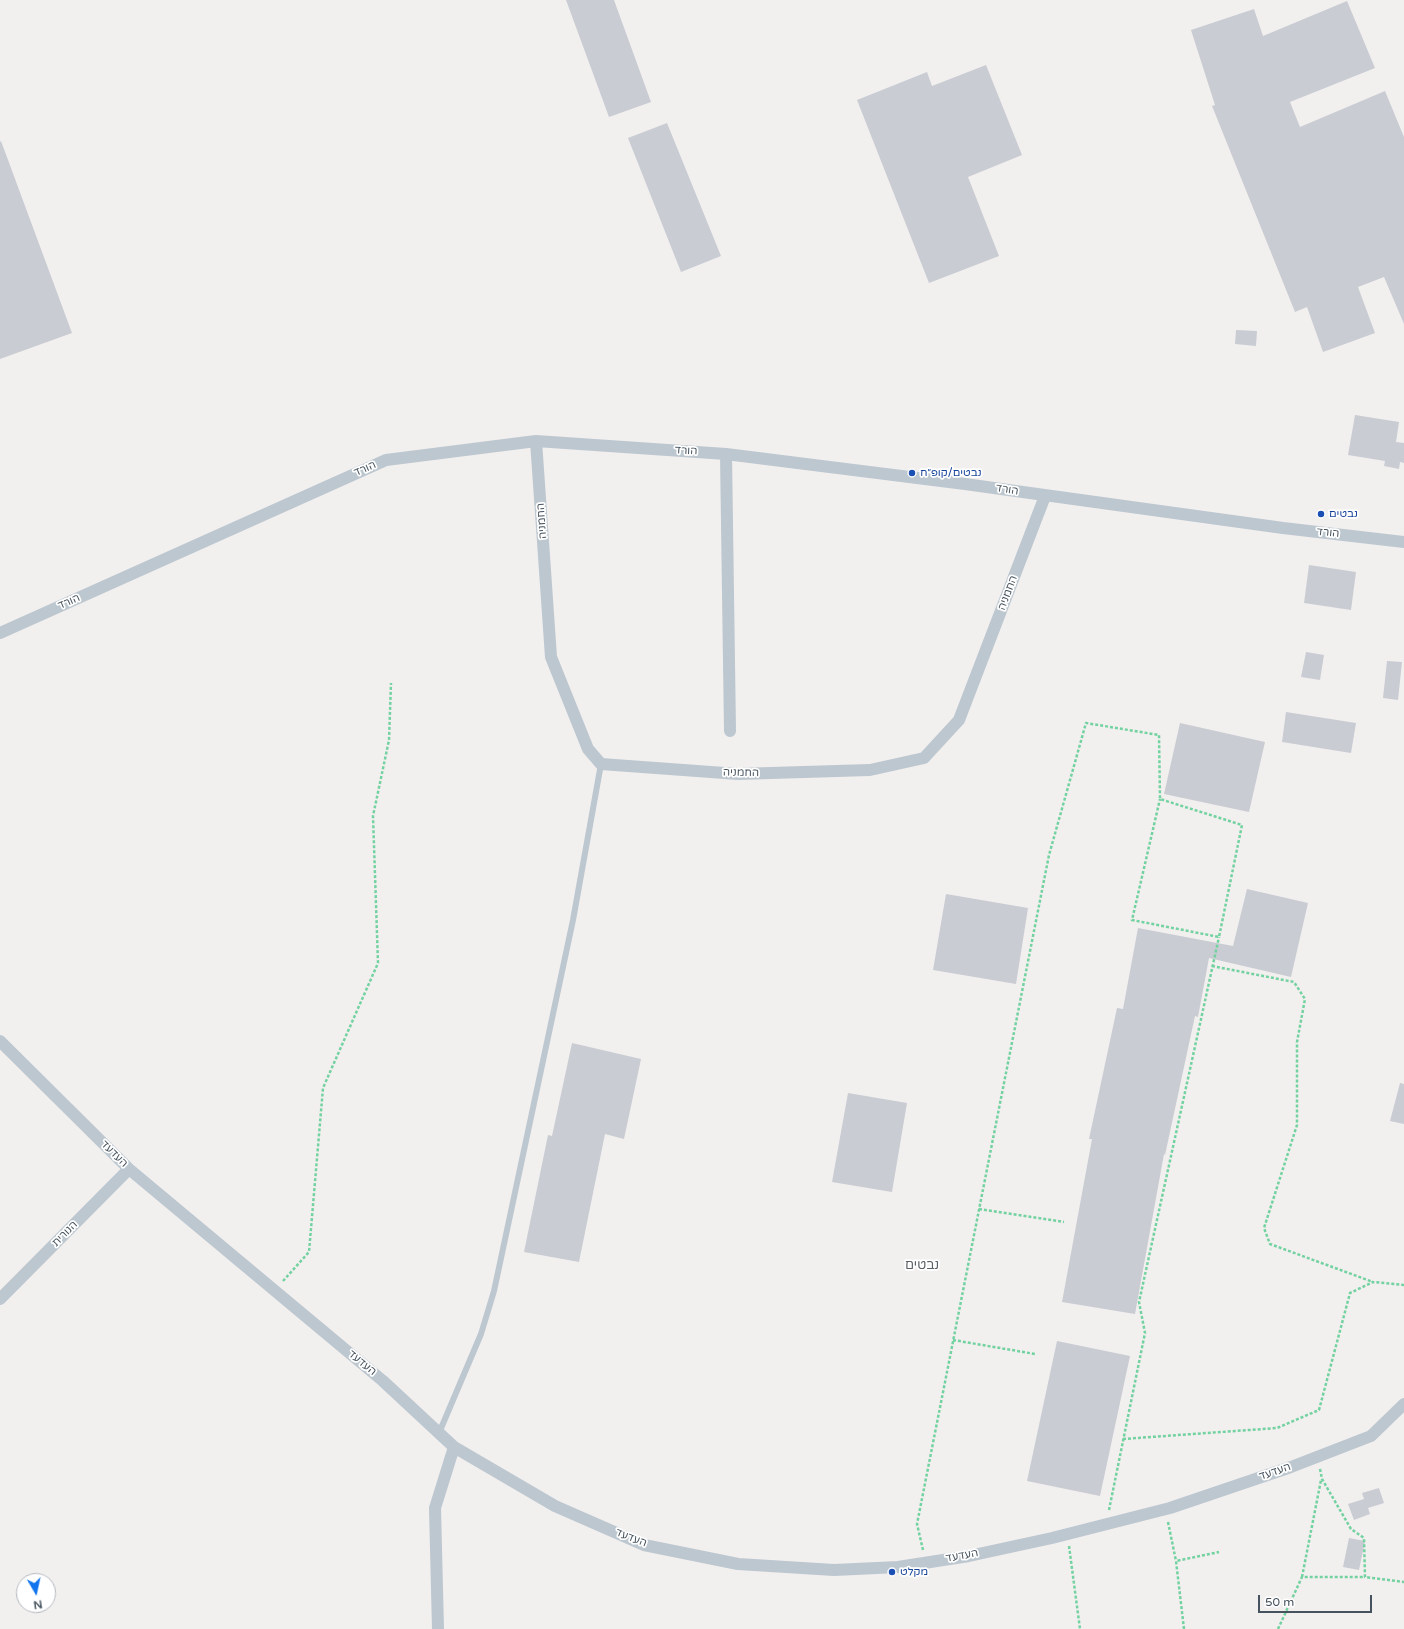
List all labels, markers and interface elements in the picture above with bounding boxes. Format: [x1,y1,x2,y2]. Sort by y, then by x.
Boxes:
street label: הורד [674,444,698,458]
street label: הורד [352,458,378,480]
place label: נבטים/קופ״ח [920,466,982,480]
marker: נבטים/קופ״ח [907,468,917,478]
street label: הורד [995,482,1019,498]
street label: החמניה [534,502,550,540]
place label: נבטים [1329,507,1358,521]
marker: נבטים [1316,509,1326,519]
street label: הורד [1316,525,1340,541]
street label: החמניה [995,574,1021,612]
street label: הורד [56,591,82,613]
street label: החמניה [723,766,759,780]
street label: העדעד [98,1138,130,1170]
street label: הנורית [49,1218,81,1250]
district label: נבטים [905,1258,939,1274]
street label: העדעד [345,1347,379,1379]
street label: העדעד [1257,1460,1293,1484]
street label: העדעד [613,1526,649,1550]
street label: העדעד [945,1547,979,1565]
place label: מקלט [900,1565,928,1579]
marker: מקלט [887,1567,897,1577]
north arrow [16,1573,56,1613]
scale bar [1260,1587,1374,1613]
text: 50 m [1265,1595,1294,1609]
text: N [32,1597,43,1611]

